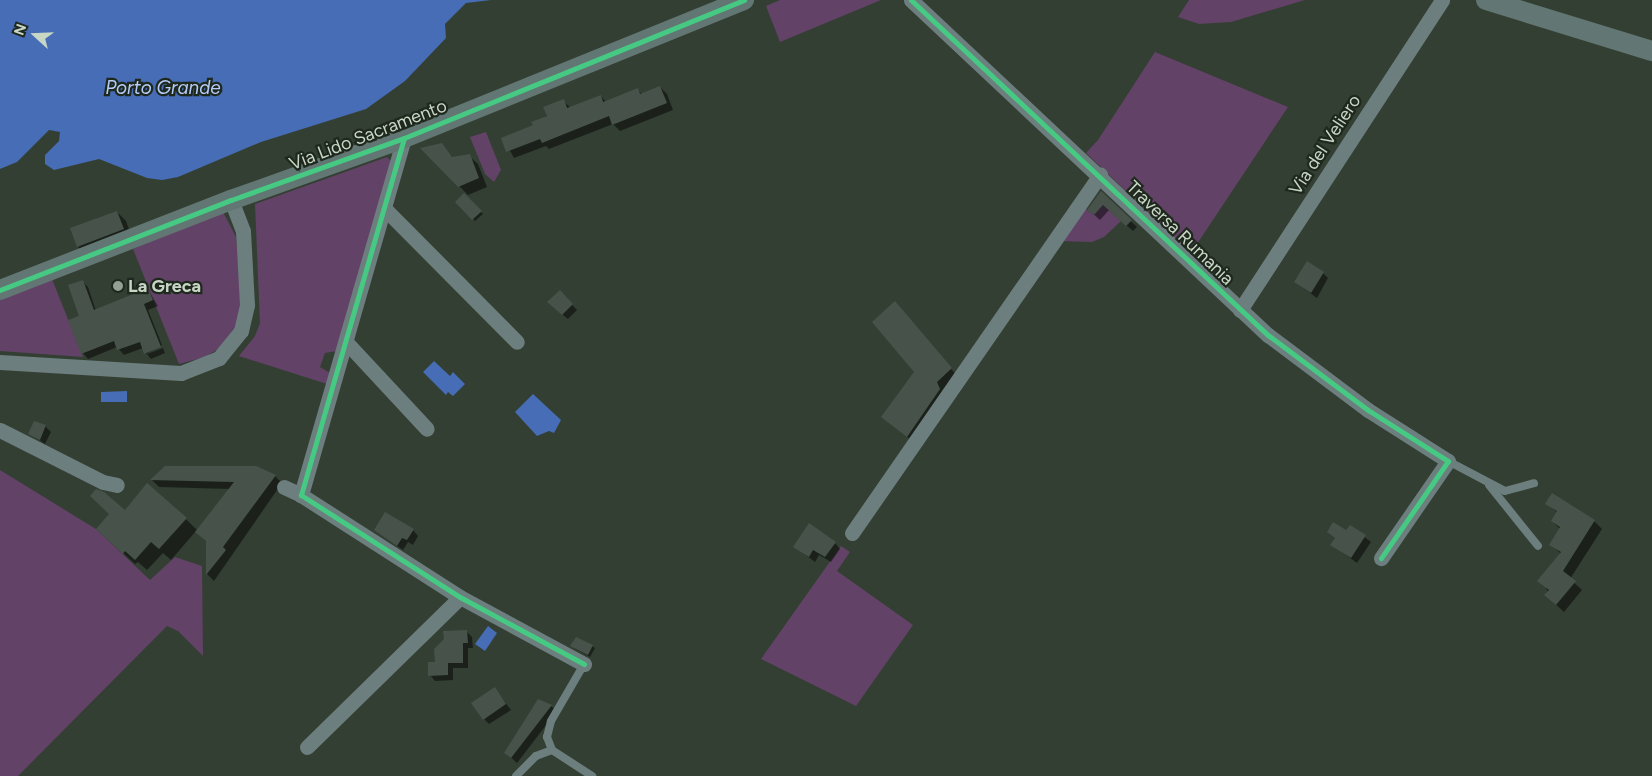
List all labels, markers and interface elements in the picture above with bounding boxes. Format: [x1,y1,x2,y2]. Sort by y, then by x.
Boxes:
north arrow [10,10,60,60]
text: N [11,22,30,38]
water label: Porto Grande [105,77,221,99]
street label: Via del Veliero [1285,91,1365,199]
street label: Via Lido Sacramento [286,95,450,175]
street label: Traversa Rumania [1122,176,1238,290]
place label: La Greca [128,275,201,297]
marker: La Greca [112,280,124,292]

